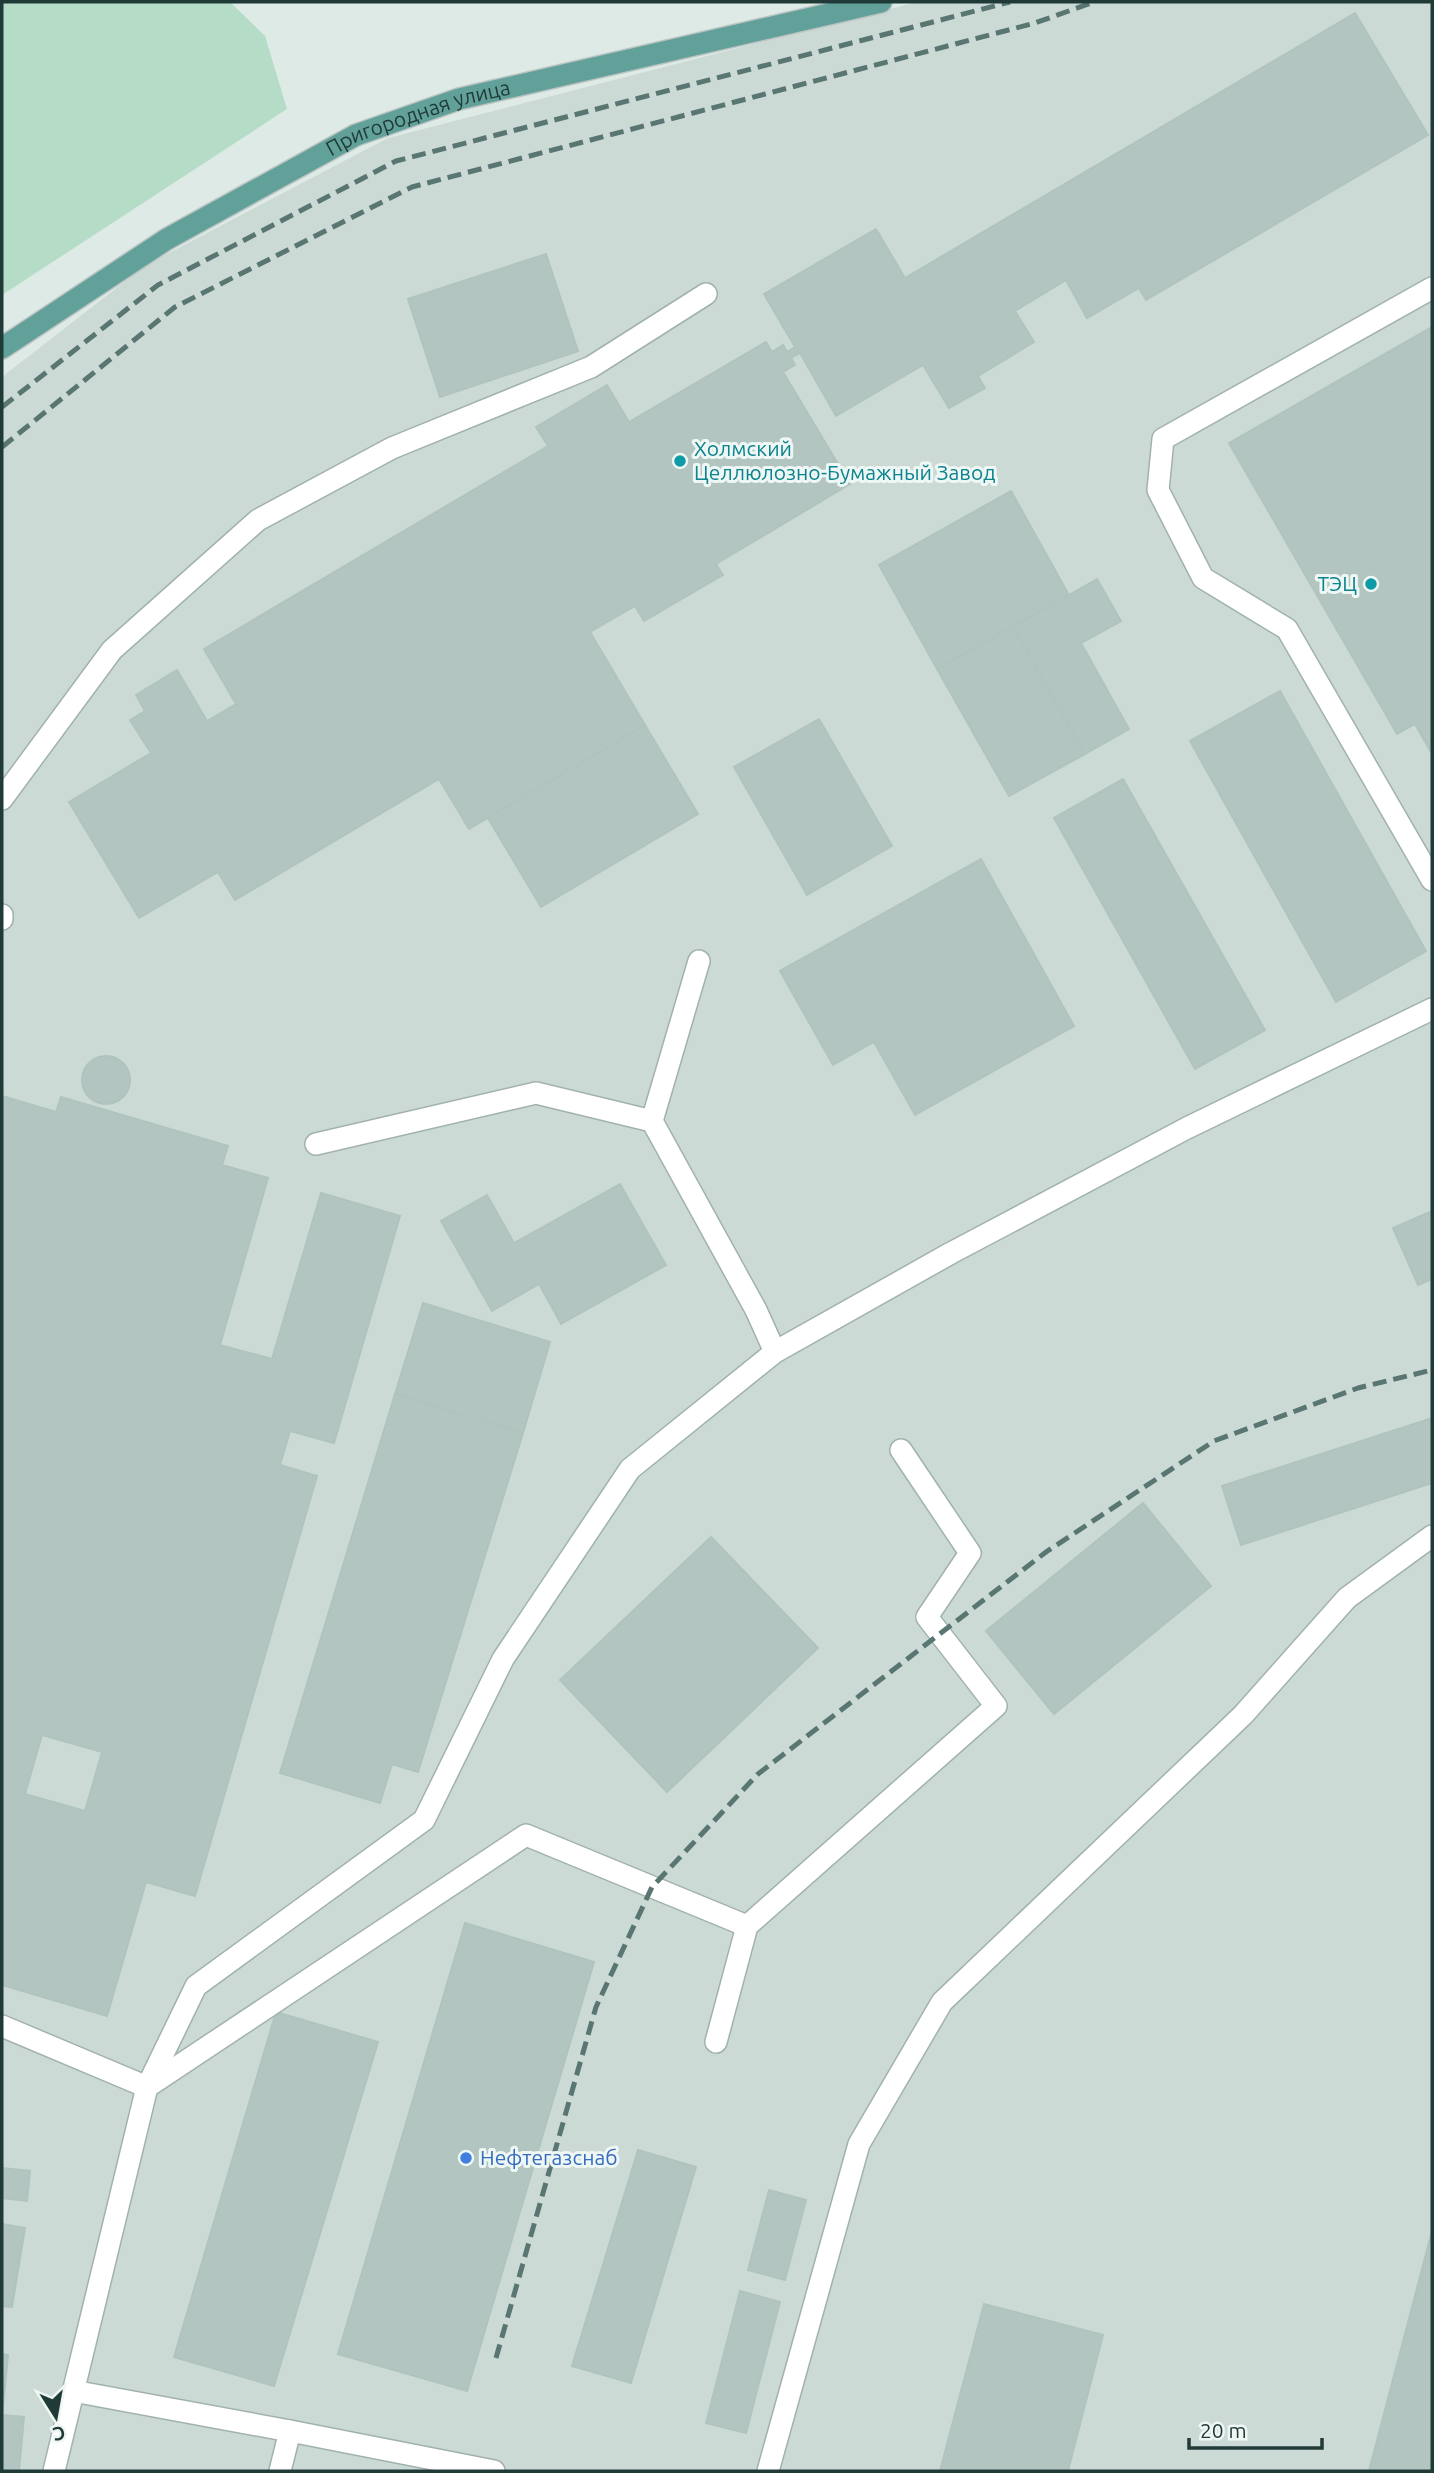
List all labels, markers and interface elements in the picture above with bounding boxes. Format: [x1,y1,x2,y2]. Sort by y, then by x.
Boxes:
street label: Пригородная улица [321,75,512,160]
place label: Холмский Целлюлозно-Бумажный Завод [694,436,996,484]
marker: Холмский Целлюлозно-Бумажный Завод [672,453,688,469]
place label: ТЭЦ [1317,571,1357,595]
marker: ТЭЦ [1363,576,1379,592]
place label: Нефтегазснаб [480,2145,618,2169]
marker: Нефтегазснаб [458,2150,474,2166]
north arrow [21,2382,91,2452]
scale bar [1189,2406,1322,2450]
text: 20 m [1200,2418,1247,2442]
text: С [51,2422,67,2446]

